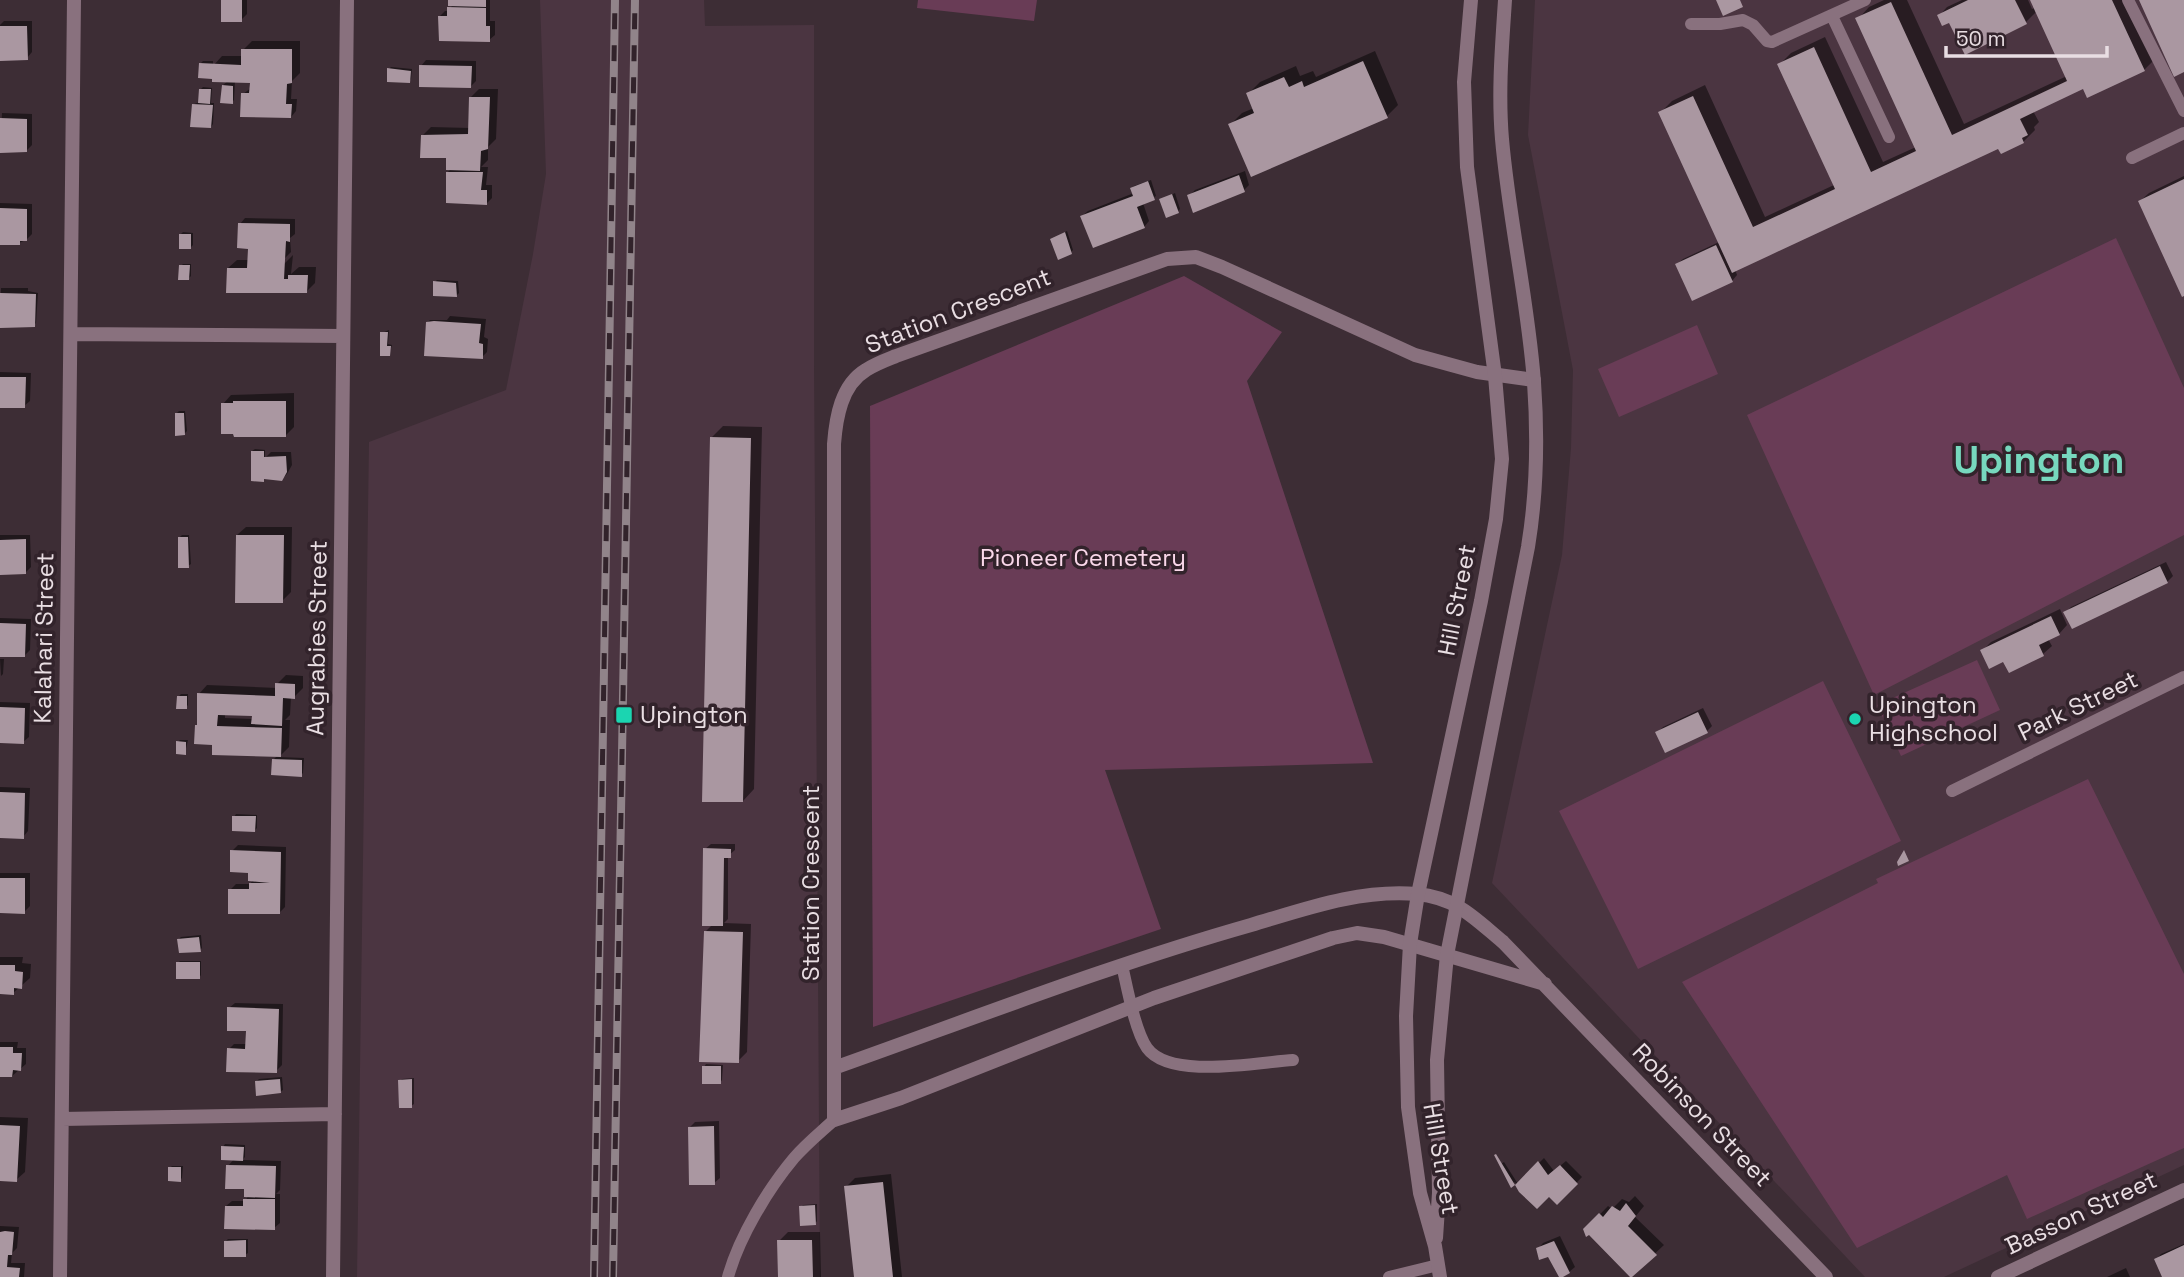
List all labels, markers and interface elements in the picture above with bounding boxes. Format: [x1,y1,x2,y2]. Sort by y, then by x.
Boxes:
scale bar [1946,14,2107,58]
text: 50 m [1956,25,2006,52]
street label: Station Crescent [861,261,1055,360]
district label: Upington [1954,436,2124,484]
street label: Augrabies Street [299,540,334,736]
park label: Pioneer Cemetery [980,542,1186,573]
street label: Hill Street [1431,542,1482,658]
street label: Kalahari Street [27,552,60,724]
street label: Park Street [2013,663,2143,748]
place label: Upington Highschool [1869,689,1998,748]
place label: Upington [640,699,748,730]
marker: Upington [614,705,634,725]
marker: Upington Highschool [1847,711,1863,727]
street label: Station Crescent [795,785,826,981]
street label: Robinson Street [1626,1036,1779,1193]
street label: Hill Street [1416,1101,1467,1217]
street label: Basson Street [2000,1164,2162,1261]

